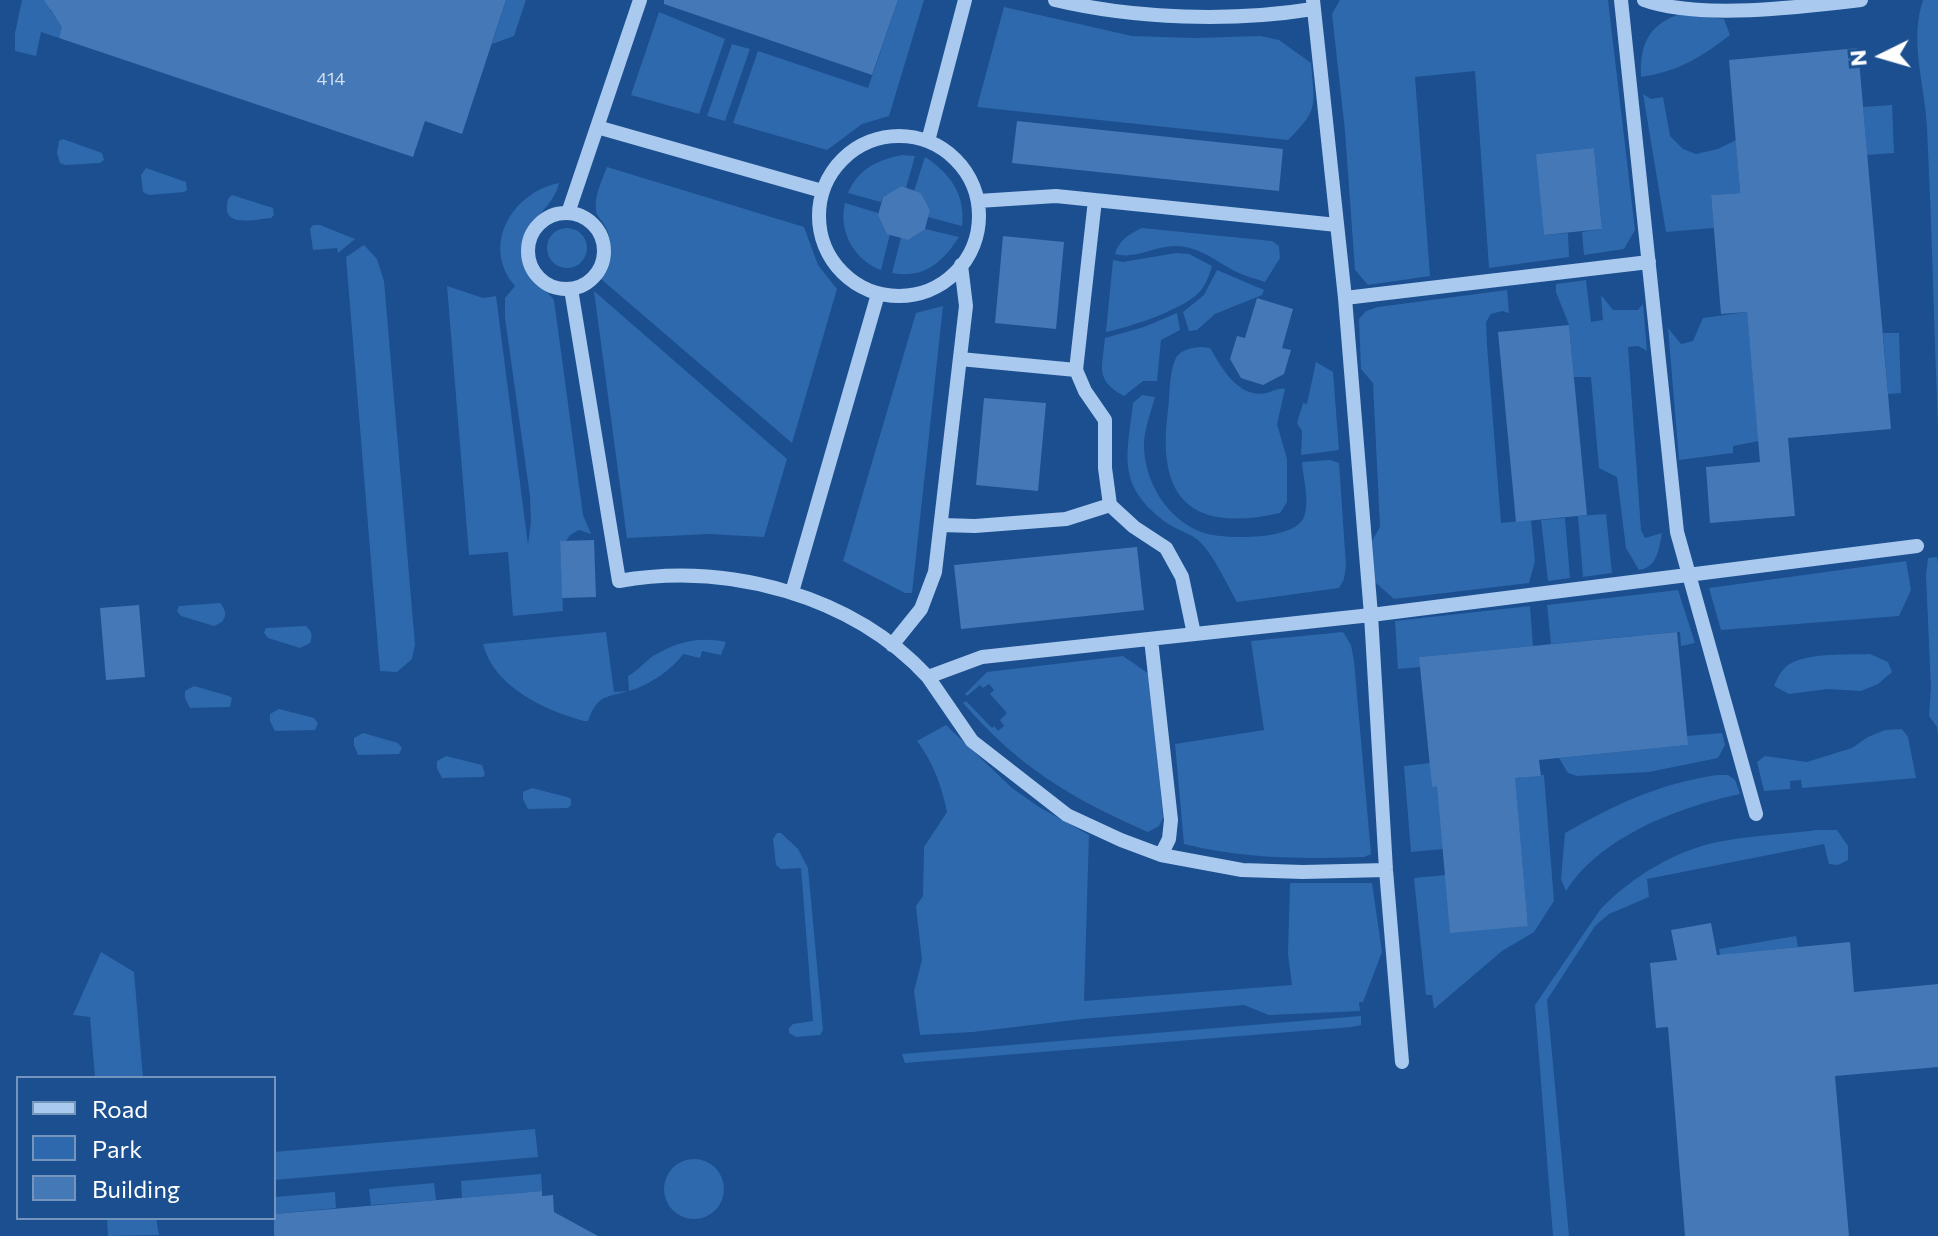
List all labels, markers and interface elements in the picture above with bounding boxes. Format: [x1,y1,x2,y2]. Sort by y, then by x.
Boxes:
north arrow [1842,16,1922,96]
text: N [1843,49,1872,68]
house number: 414 [317,68,345,90]
legend [16,1076,276,1220]
text: Road [92,1094,148,1123]
text: Park [92,1134,142,1163]
text: Building [92,1174,180,1203]

